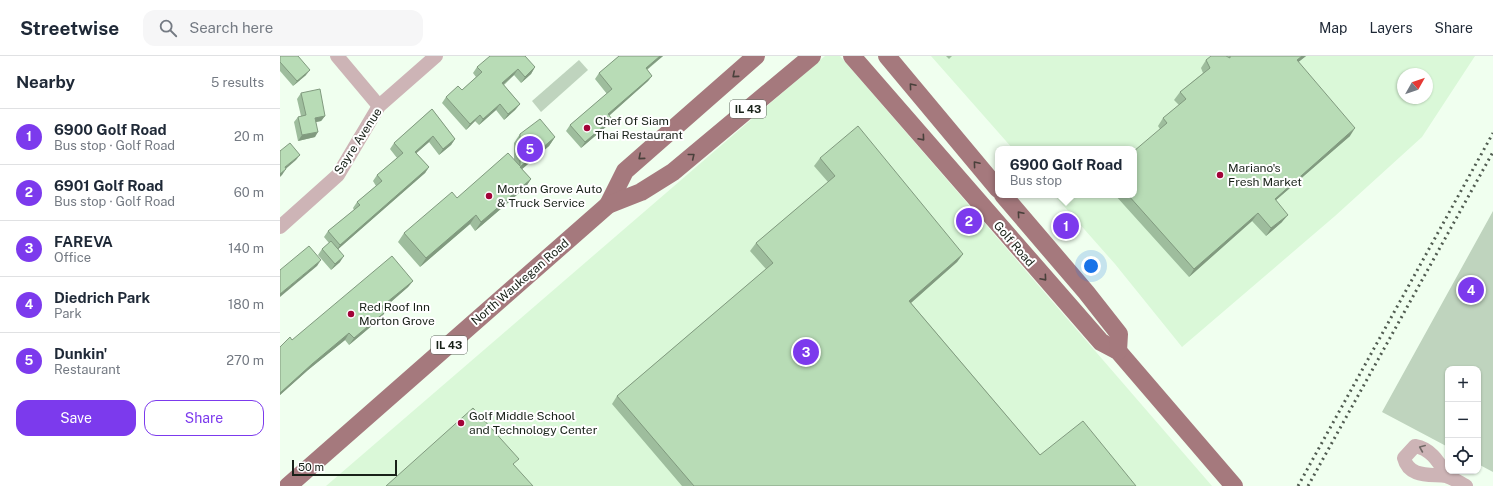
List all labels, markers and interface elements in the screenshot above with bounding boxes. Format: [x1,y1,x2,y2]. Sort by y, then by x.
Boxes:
search box [143,10,423,46]
text: Streetwise [20,17,119,39]
icon: search [157,17,179,39]
text: Search here [189,19,273,36]
text: Map [1319,20,1347,36]
text: Layers [1369,20,1413,36]
text: Share [1435,20,1473,36]
north arrow [1397,68,1433,104]
one-way arrow [732,71,739,78]
text: Nearby [16,72,75,92]
text: 5 results [211,75,264,90]
one-way arrow [909,84,916,91]
road number: IL 43 [730,100,766,118]
street label: Sayre Avenue [331,105,385,177]
place label: Chef Of Siam Thai Restaurant [595,114,683,142]
text: 6900 Golf Road [54,121,167,138]
marker: Chef Of Siam Thai Restaurant [582,123,592,133]
text: 1 [26,129,32,144]
text: 20 m [234,129,264,144]
one-way arrow [917,133,925,141]
pin: 5 [517,134,543,164]
text: Bus stop · Golf Road [54,138,175,153]
popup [995,146,1137,198]
one-way arrow [639,152,646,159]
one-way arrow [688,154,695,161]
text: 6900 Golf Road [1010,156,1122,173]
one-way arrow [974,161,981,168]
place label: Mariano's Fresh Market [1228,161,1302,189]
marker: Mariano's Fresh Market [1215,170,1225,180]
text: Bus stop [1010,173,1062,188]
text: 6901 Golf Road [54,177,164,194]
place label: Morton Grove Auto & Truck Service [497,182,602,210]
text: 2 [25,185,33,200]
text: 60 m [234,185,264,200]
marker: Morton Grove Auto & Truck Service [484,191,494,201]
text: Bus stop · Golf Road [54,194,175,209]
pin: 2 [956,206,982,236]
one-way arrow [1017,211,1024,219]
pin: 1 [1053,211,1079,241]
street label: Golf Road [991,219,1037,269]
text: FAREVA [54,233,113,250]
street label: North Waukegan Road [468,236,572,328]
text: 3 [25,241,33,256]
text: 140 m [228,241,264,256]
text: Office [54,250,91,265]
your location [1081,256,1101,276]
one-way arrow [1039,273,1047,281]
pin: 4 [1458,275,1484,305]
text: Diedrich Park [54,289,150,306]
text: 4 [25,297,33,312]
text: 180 m [228,297,264,312]
place label: Red Roof Inn Morton Grove [359,300,435,328]
text: Park [54,306,82,321]
marker: Red Roof Inn Morton Grove [346,309,356,319]
road number: IL 43 [431,336,467,354]
pin: 3 [793,337,819,367]
text: Dunkin' [54,345,107,362]
text: 5 [25,353,33,368]
text: 270 m [226,353,264,368]
text: Restaurant [54,362,120,377]
map controls [1445,366,1481,474]
button: + [1445,366,1481,402]
button: Save [16,400,136,436]
button: Share [144,400,264,436]
button: − [1445,402,1481,438]
place label: Golf Middle School and Technology Center [469,409,598,437]
marker: Golf Middle School and Technology Center [456,418,466,428]
button: locate [1445,438,1481,474]
one-way arrow [1419,445,1426,453]
scale bar [292,458,397,477]
text: 50 m [298,461,324,473]

